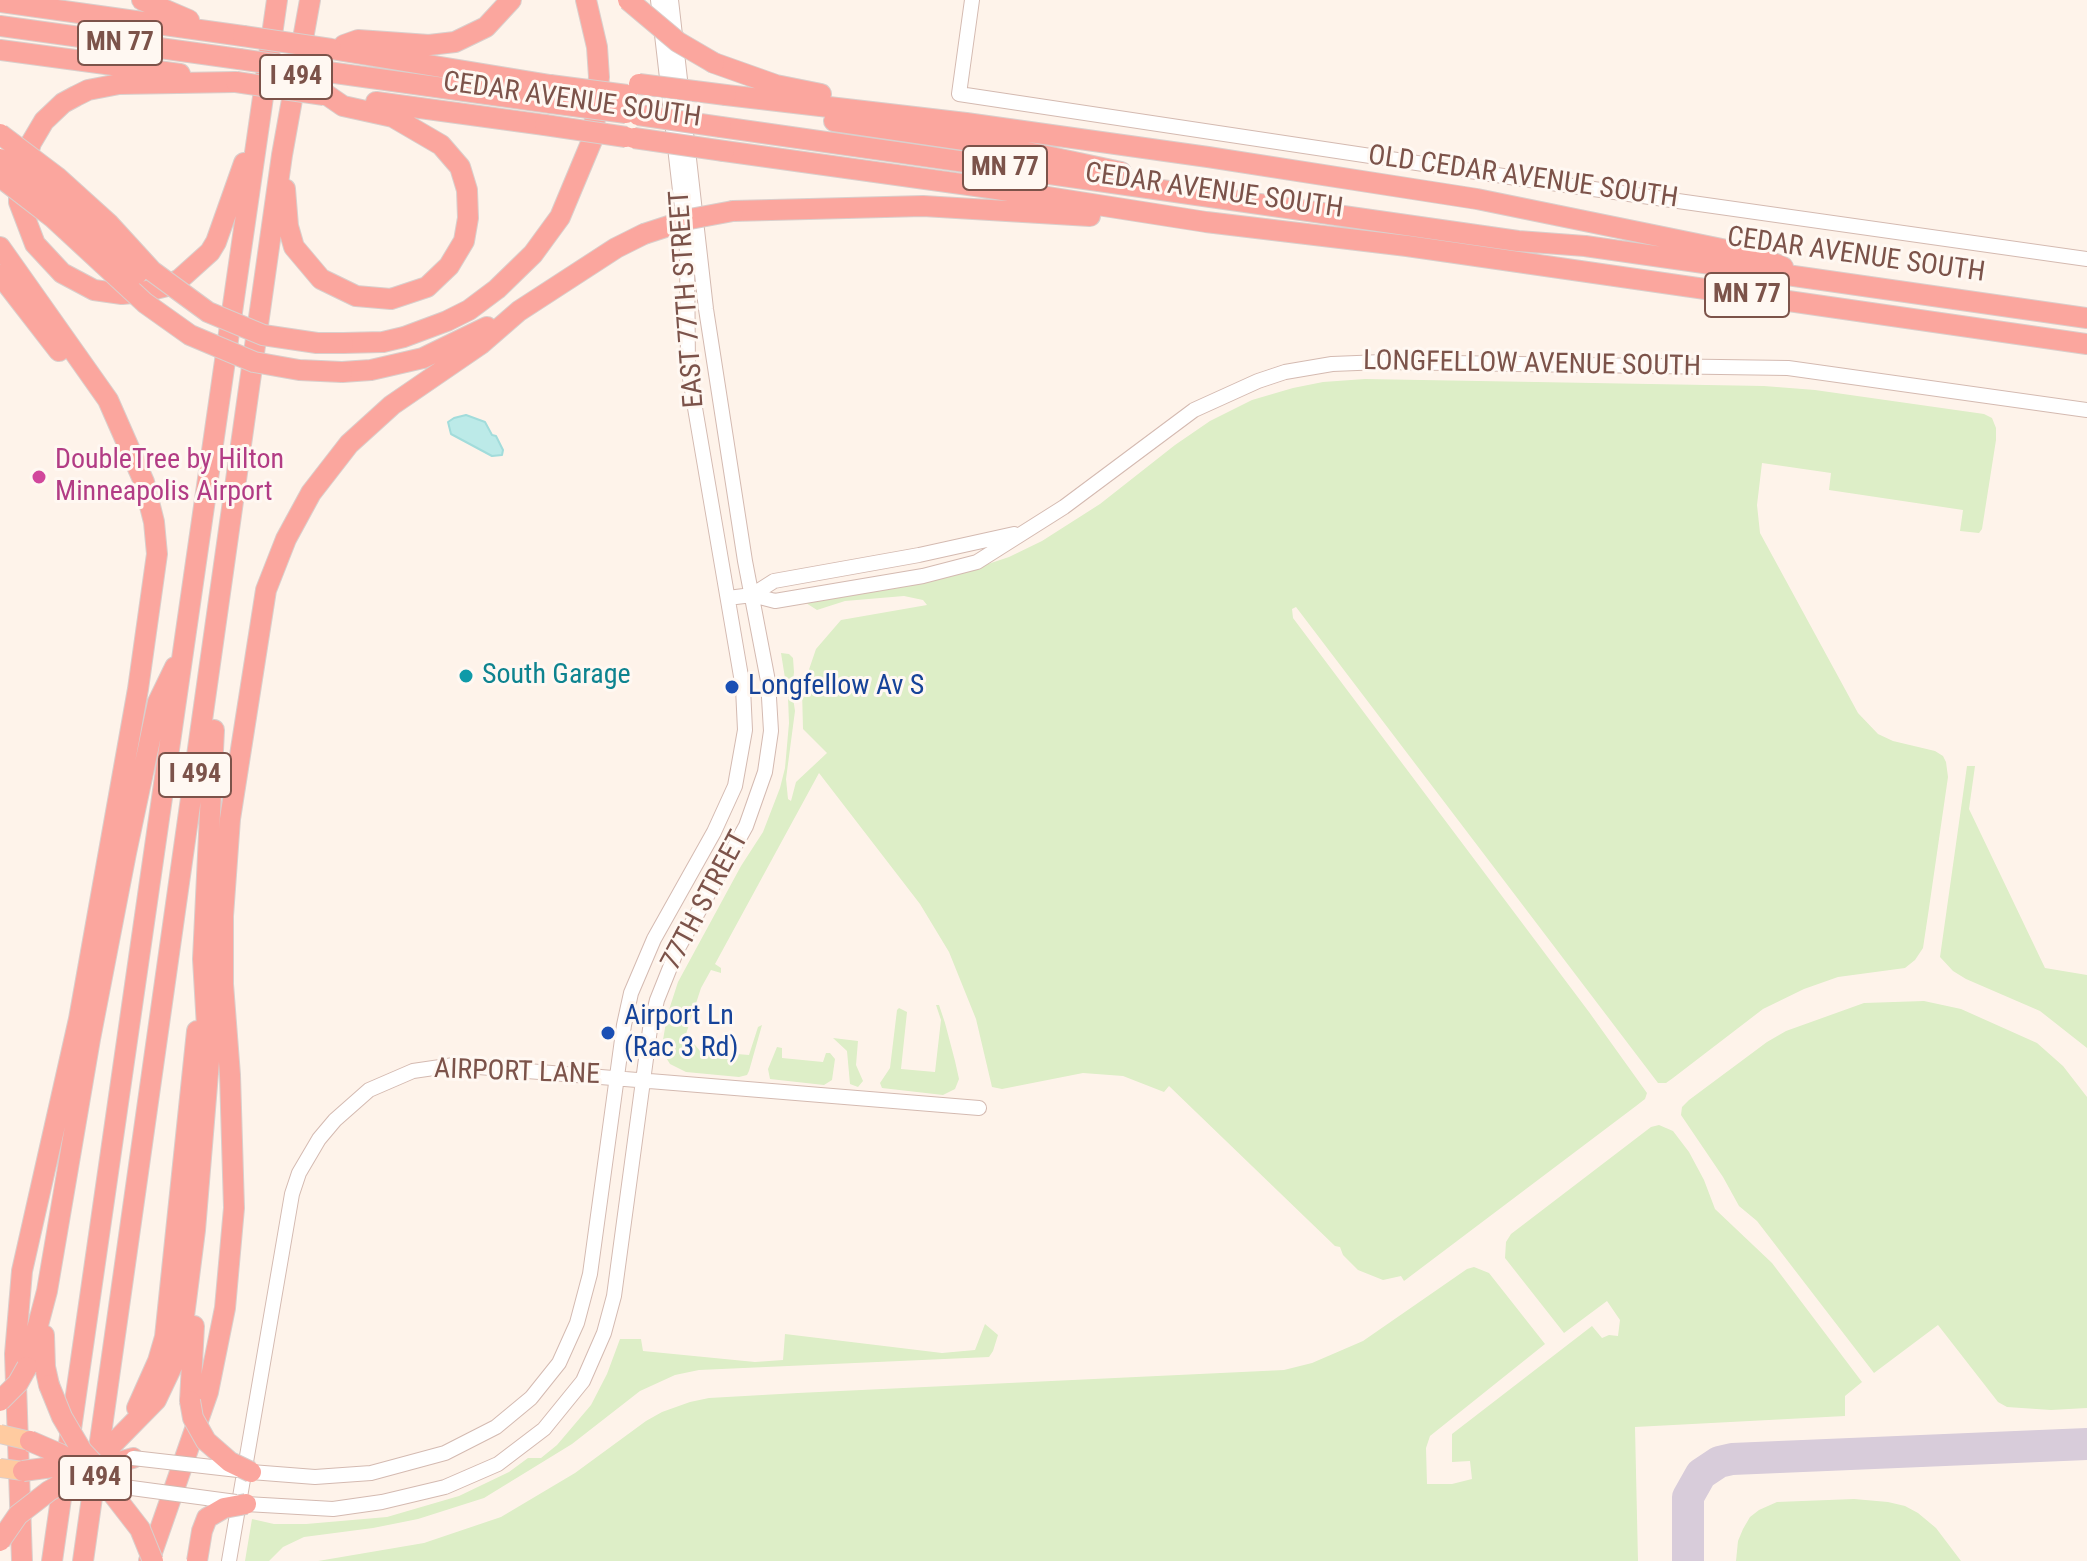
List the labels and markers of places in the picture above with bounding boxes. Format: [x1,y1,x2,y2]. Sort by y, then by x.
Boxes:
place label: DoubleTree by Hilton Minneapolis Airport [55,444,284,510]
marker: DoubleTree by Hilton Minneapolis Airport [30,468,48,486]
place label: South Garage [482,659,631,693]
marker: South Garage [457,667,475,685]
place label: Longfellow Av S [748,670,924,704]
marker: Longfellow Av S [723,678,741,696]
place label: Airport Ln (Rac 3 Rd) [624,1000,738,1066]
marker: Airport Ln (Rac 3 Rd) [599,1024,617,1042]

